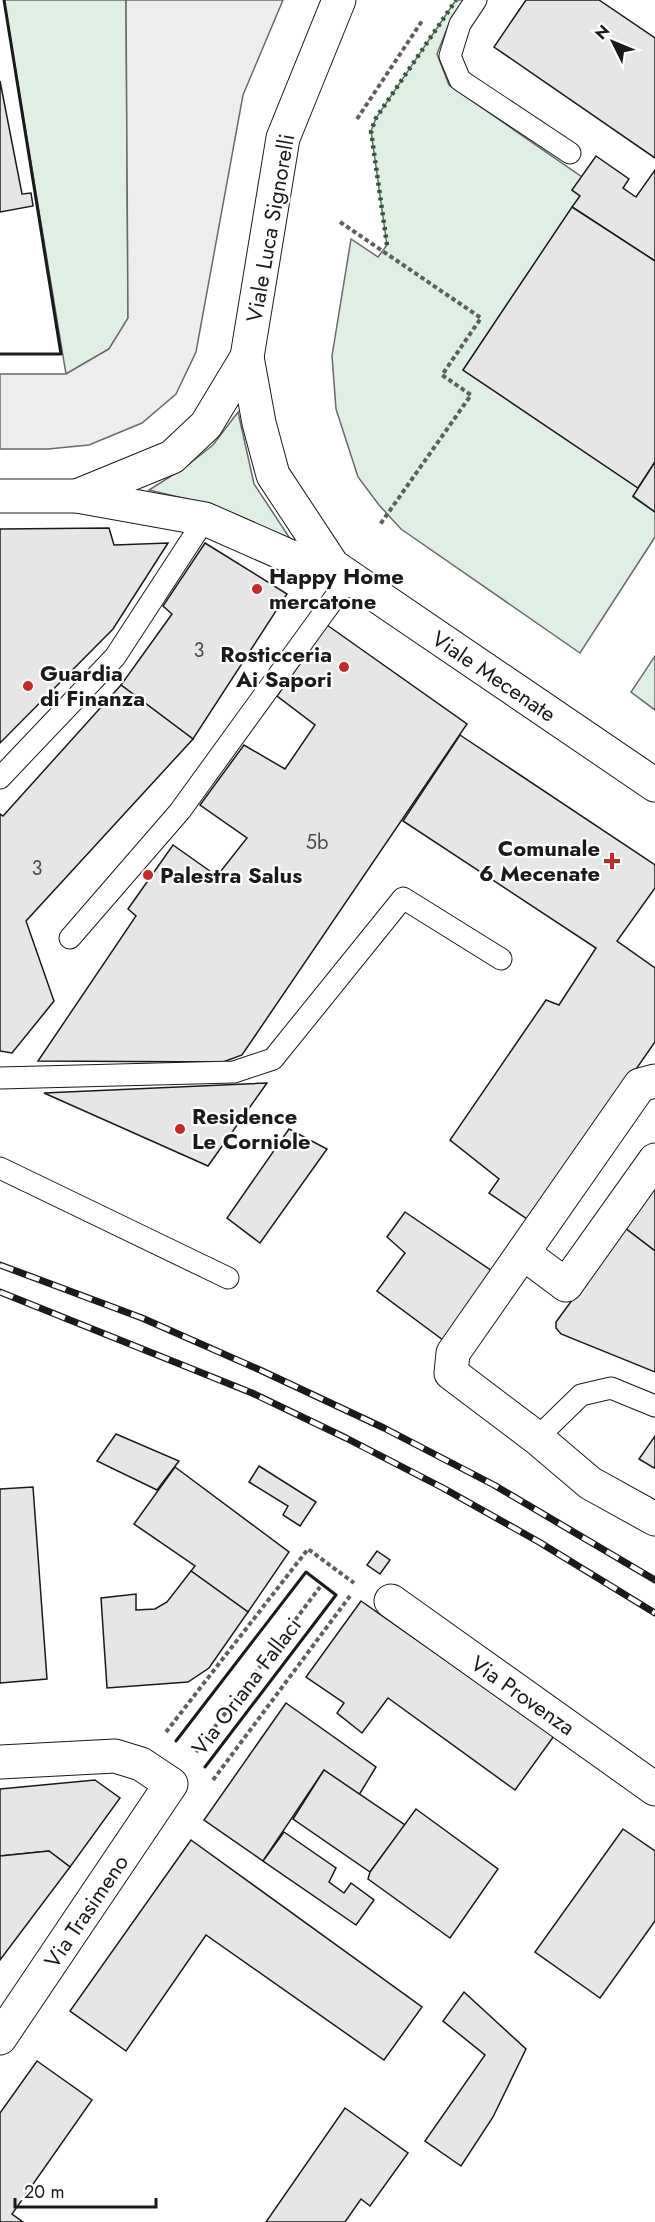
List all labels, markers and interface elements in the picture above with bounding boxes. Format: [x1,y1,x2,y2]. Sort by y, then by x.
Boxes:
north arrow [583,12,643,72]
text: N [590,20,615,45]
street label: Viale Luca Signorelli [238,131,302,325]
place label: Happy Home mercatone [269,560,404,617]
marker: Happy Home mercatone [250,582,264,596]
street label: Viale Mecenate [426,623,562,729]
house number: 3 [194,636,205,665]
place label: Rosticceria Ai Sapori [220,638,332,695]
place label: Guardia di Finanza [40,657,145,714]
marker: Rosticceria Ai Sapori [337,660,351,674]
marker: Guardia di Finanza [21,679,35,693]
house number: 5b [306,828,328,857]
place label: Comunale 6 Mecenate [479,832,600,889]
house number: 3 [32,854,43,883]
marker: Comunale 6 Mecenate [605,854,619,868]
place label: Palestra Salus [160,859,302,891]
marker: Palestra Salus [141,868,155,882]
place label: Residence Le Corniole [192,1100,311,1157]
marker: Residence Le Corniole [173,1122,187,1136]
street label: Via Oriana Fallaci [183,1610,309,1762]
street label: Via Provenza [464,1647,582,1743]
street label: Via Trasimeno [36,1848,136,1974]
scale bar [15,2171,156,2209]
text: 20 m [24,2179,64,2205]

